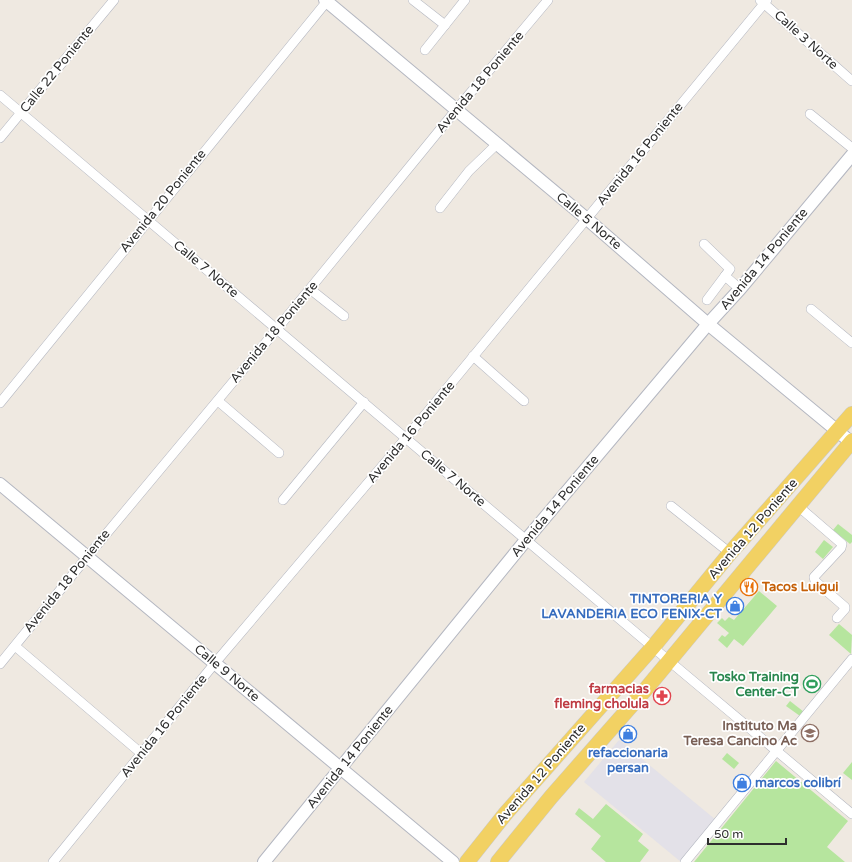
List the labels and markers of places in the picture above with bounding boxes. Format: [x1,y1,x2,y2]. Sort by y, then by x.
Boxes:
restaurant icon: Tacos Luigui [739,577,759,597]
place label: Tacos Luigui [761,579,839,595]
place label: TINTORERIA Y LAVANDERIA ECO FENIX-CT [541,591,723,622]
shop icon: TINTORERIA Y LAVANDERIA ECO FENIX-CT [725,596,745,616]
place label: Tosko Training Center-CT [709,669,800,700]
sports icon: Tosko Training Center-CT [802,674,822,694]
place label: farmacias fleming cholula [553,681,649,712]
pharmacy icon: farmacias fleming cholula [652,686,672,706]
place label: Instituto Ma Teresa Cancino Ac [682,718,797,749]
school or university icon: Instituto Ma Teresa Cancino Ac [800,723,820,743]
shop icon: refaccionaria persan [618,724,638,744]
place label: refaccionaria persan [588,745,668,776]
shop icon: marcos colibrí [732,773,752,793]
place label: marcos colibrí [755,775,842,791]

